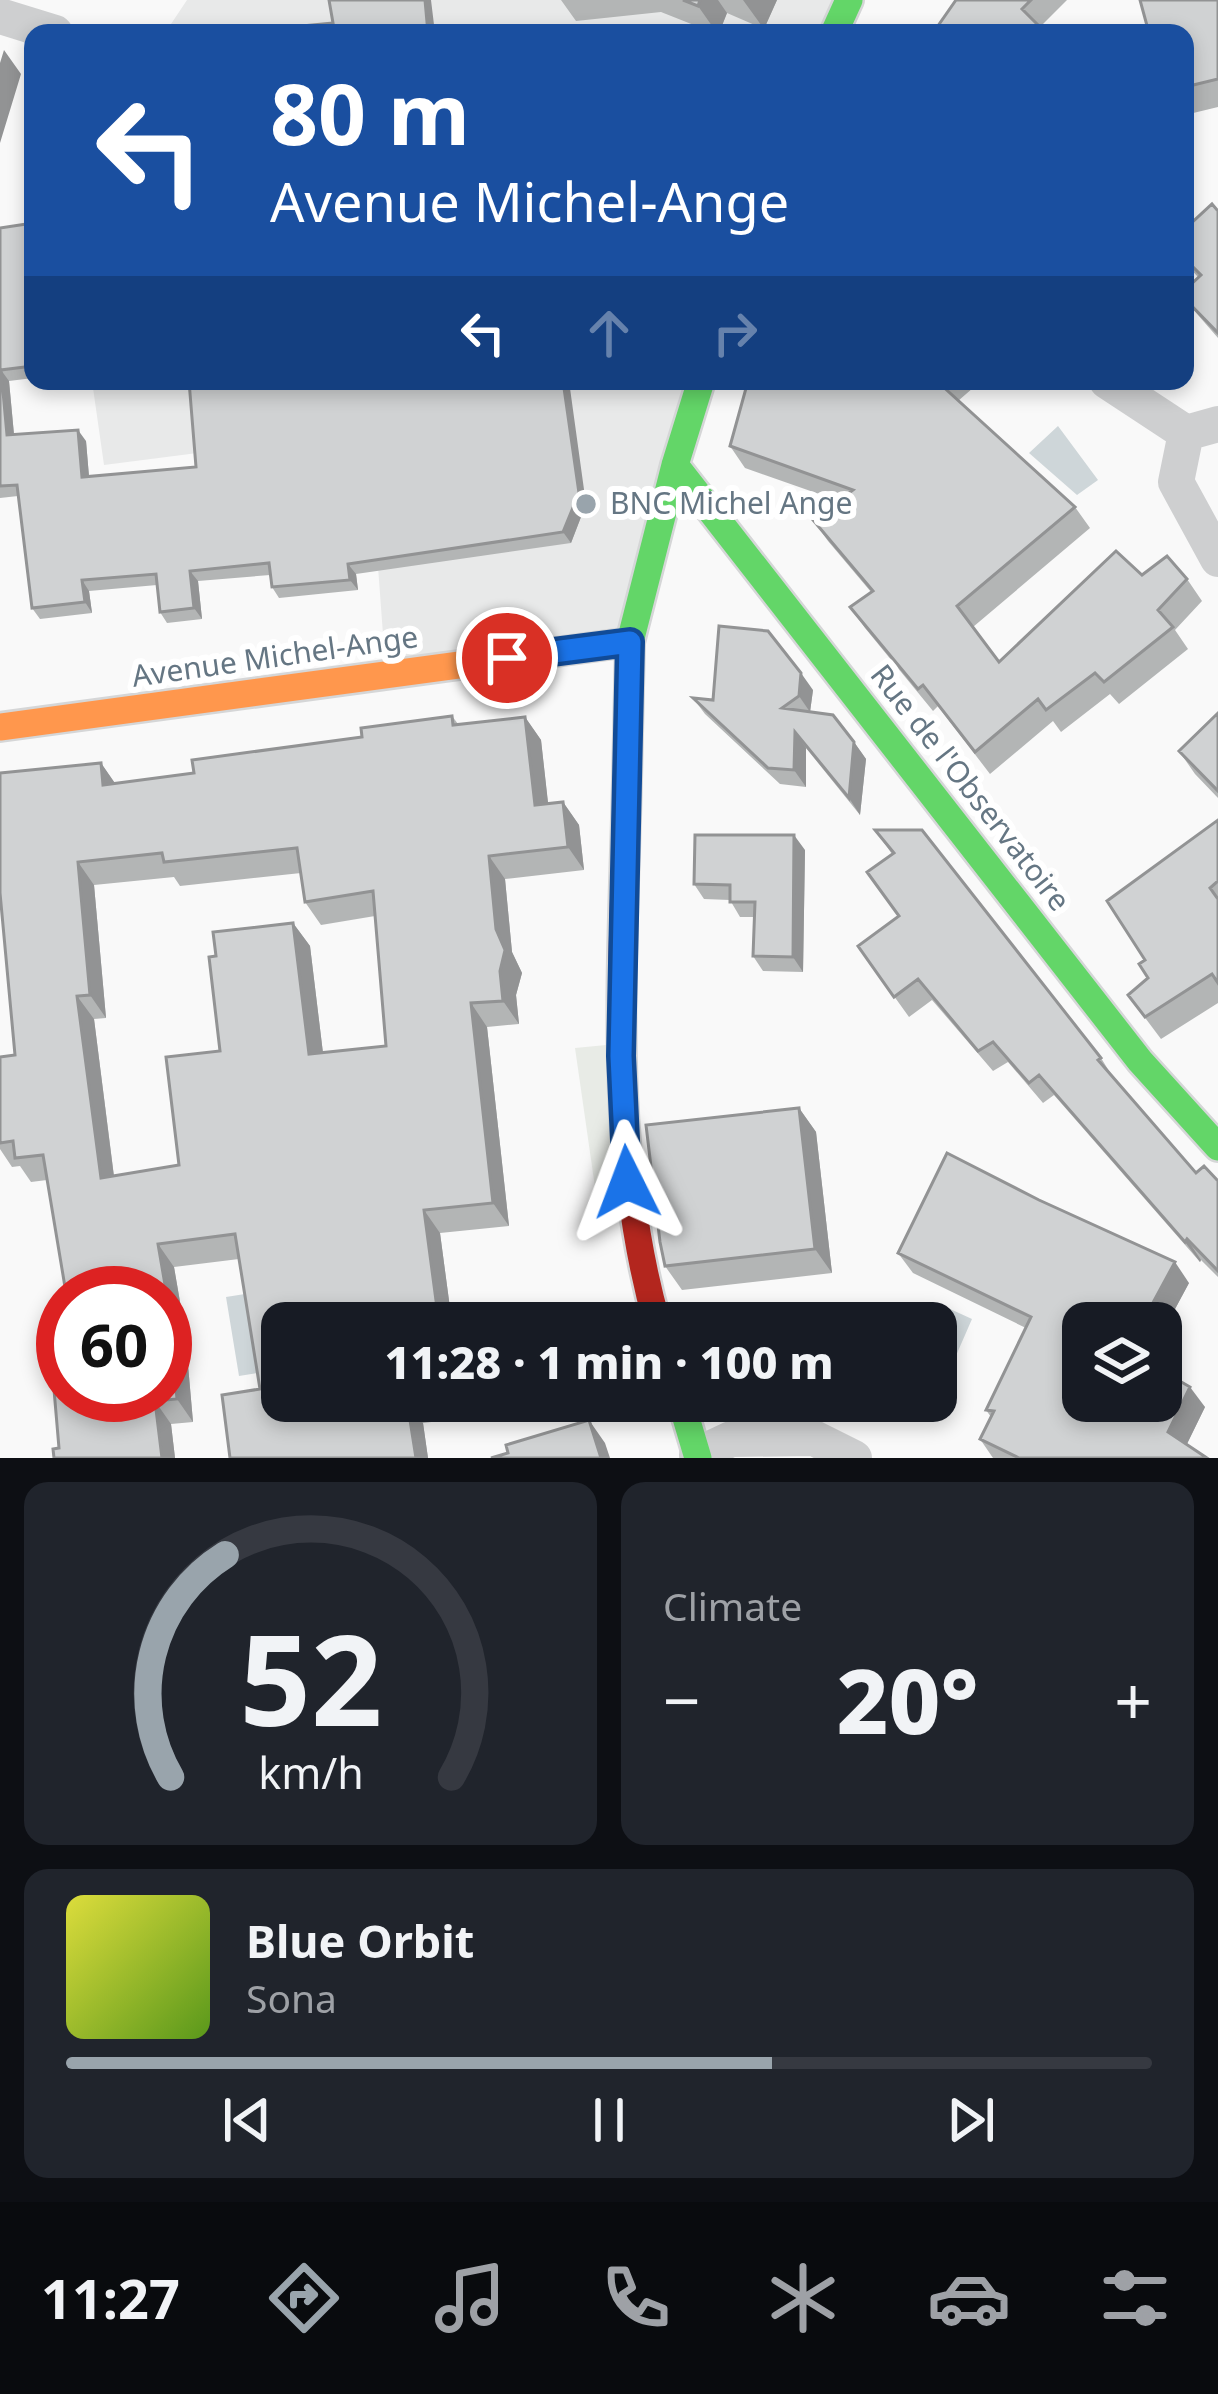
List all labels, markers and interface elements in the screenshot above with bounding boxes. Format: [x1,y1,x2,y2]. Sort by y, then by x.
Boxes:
text: 80 m [270,55,470,170]
icon: left [72,72,228,228]
text: Avenue Michel-Ange [270,164,789,238]
icon: left [450,300,516,366]
icon: ahead [576,300,642,366]
icon: right [702,300,768,366]
place label: BNC Michel Ange [610,482,853,523]
marker: BNC Michel Ange [573,491,599,517]
pin [456,607,558,709]
street label: Avenue Michel-Ange [129,615,420,696]
icon: arrive [474,625,540,691]
street label: Rue de l'Observatoire [862,655,1080,919]
position arrow [564,1119,690,1245]
speed limit sign: 60 [36,1266,192,1422]
map controls [1062,1302,1182,1422]
button: layers [1062,1302,1182,1422]
text: 11:28 · 1 min · 100 m [384,1331,834,1392]
text: Climate [663,1579,802,1632]
text: 52 [239,1593,382,1763]
text: 20° [836,1638,979,1760]
text: − [663,1654,701,1744]
text: + [1114,1654,1152,1744]
text: km/h [258,1742,363,1801]
text: Blue Orbit [246,1910,474,1971]
text: Sona [246,1971,337,2024]
icon: previous [214,2087,280,2153]
icon: pause [576,2087,642,2153]
icon: next [938,2087,1004,2153]
icon: directions [262,2256,346,2340]
icon: music [428,2256,512,2340]
icon: phone [594,2256,678,2340]
icon: climate [761,2256,845,2340]
icon: car [927,2256,1011,2340]
icon: filters [1093,2256,1177,2340]
text: 11:27 [41,2261,180,2335]

